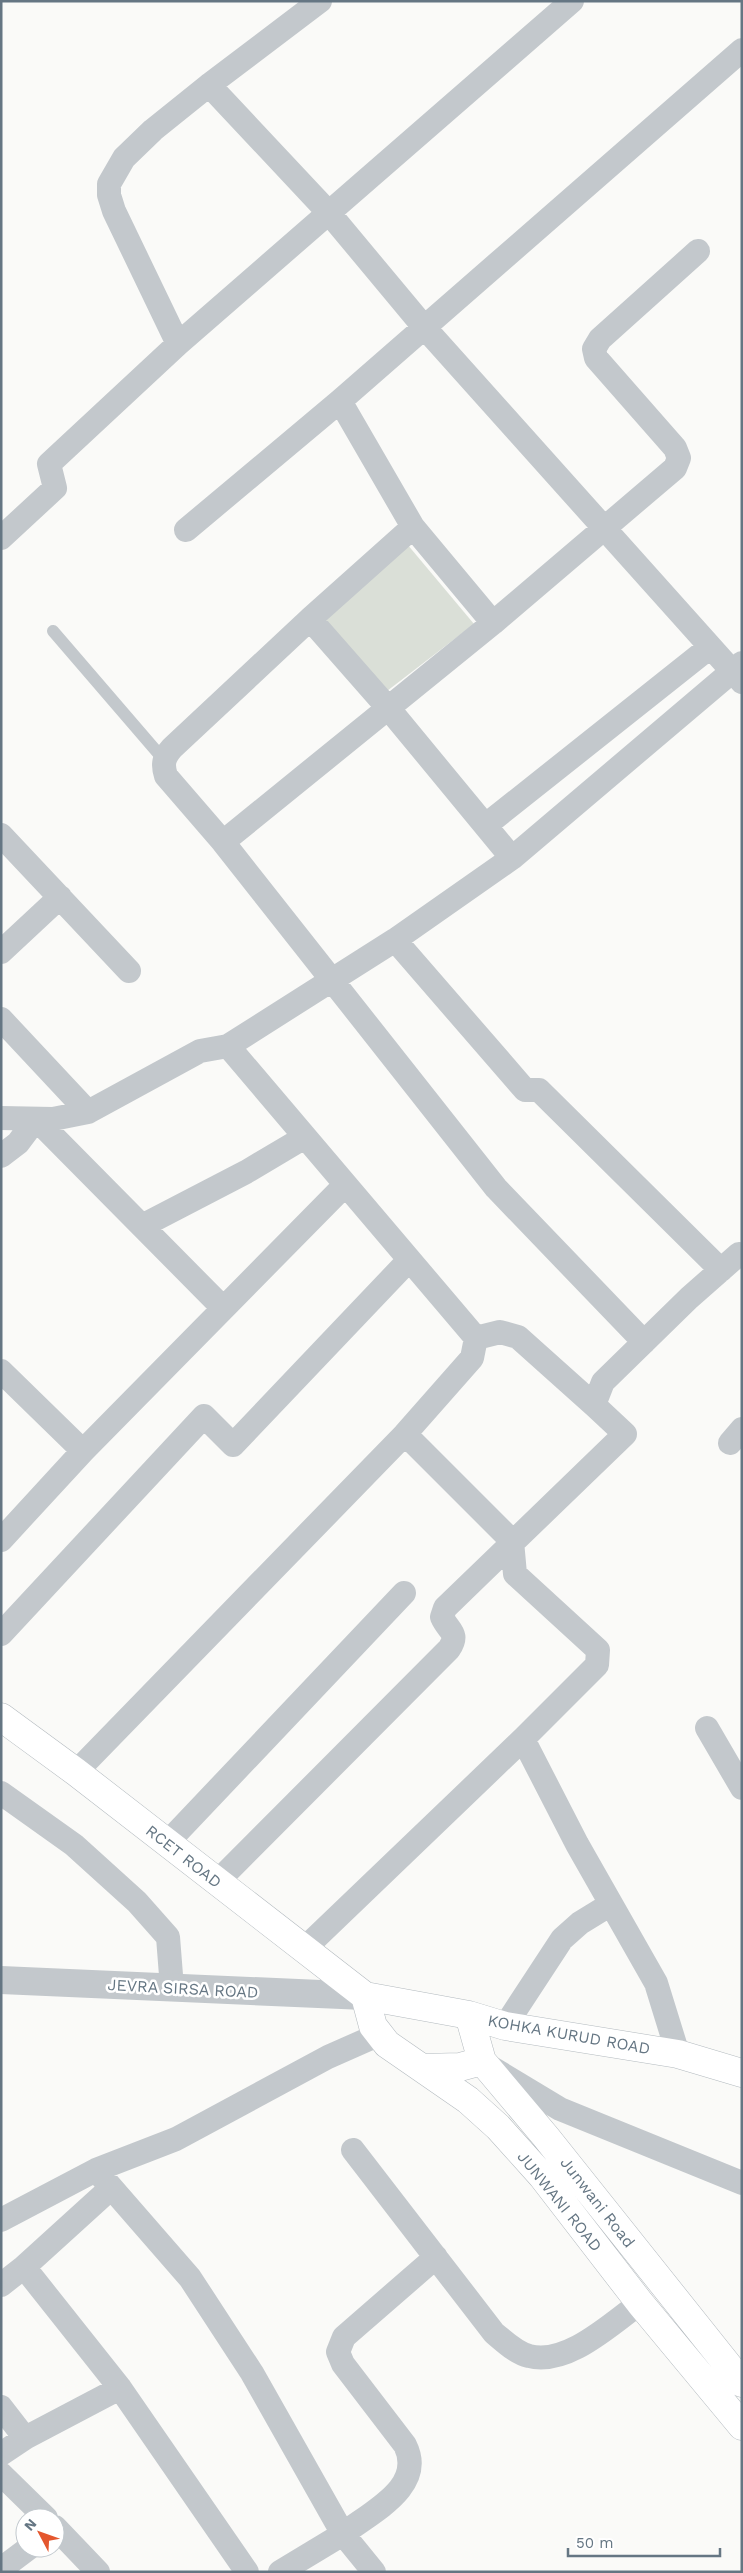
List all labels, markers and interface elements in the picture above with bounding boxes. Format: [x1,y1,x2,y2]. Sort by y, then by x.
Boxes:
street label: RCET ROAD [142,1821,225,1892]
street label: JEVRA SIRSA ROAD [107,1975,259,2002]
street label: KOHKA KURUD ROAD [486,2011,652,2058]
street label: JUNWANI ROAD [513,2147,606,2255]
street label: Junwani Road [556,2153,639,2251]
north arrow [15,2508,65,2558]
text: N [21,2515,40,2534]
scale bar [568,2526,720,2558]
text: 50 m [576,2534,613,2552]

